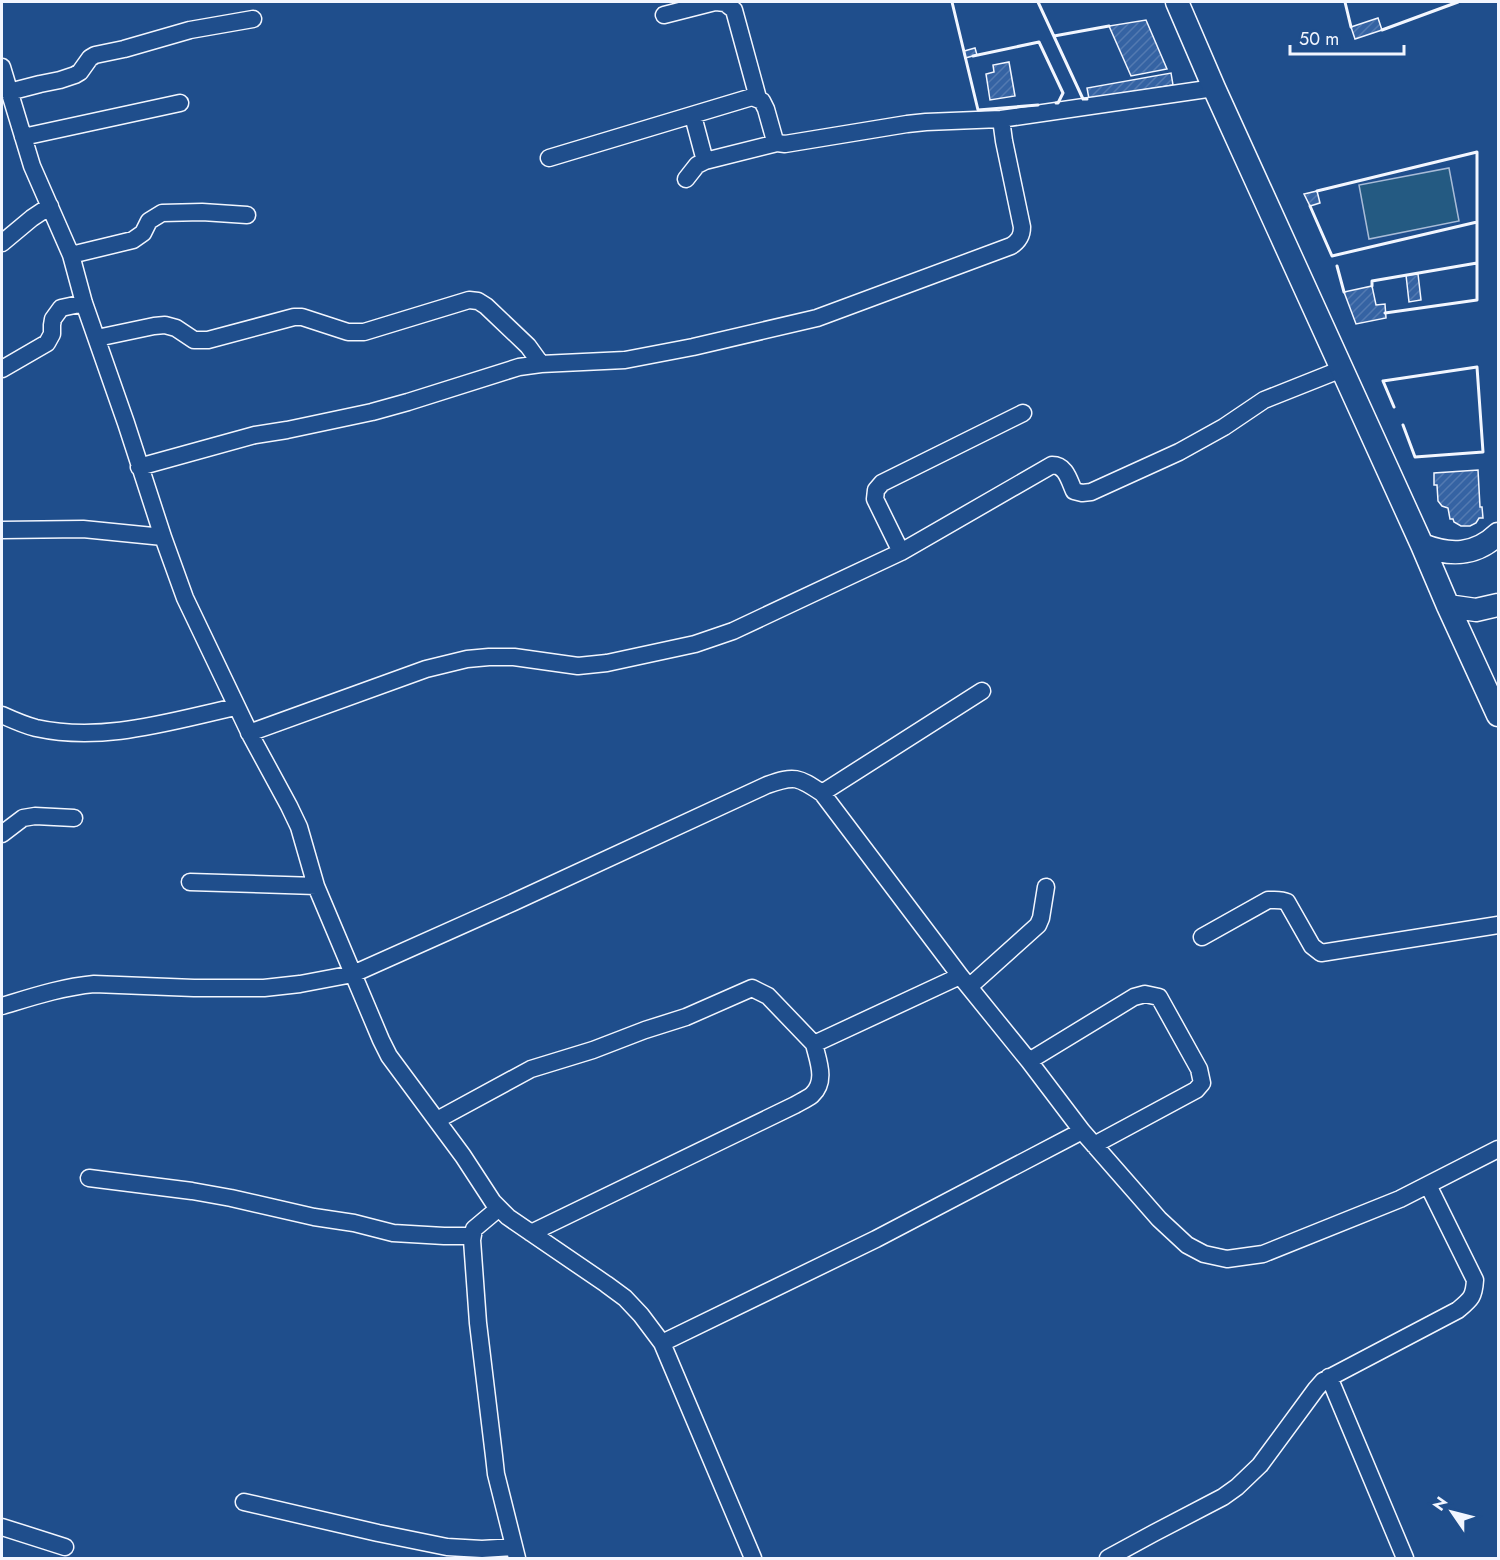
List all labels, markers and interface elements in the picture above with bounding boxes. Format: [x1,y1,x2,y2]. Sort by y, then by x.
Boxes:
scale bar [1290,18,1404,56]
text: 50 m [1299,26,1339,52]
north arrow [1422,1482,1482,1542]
text: N [1427,1492,1453,1515]

